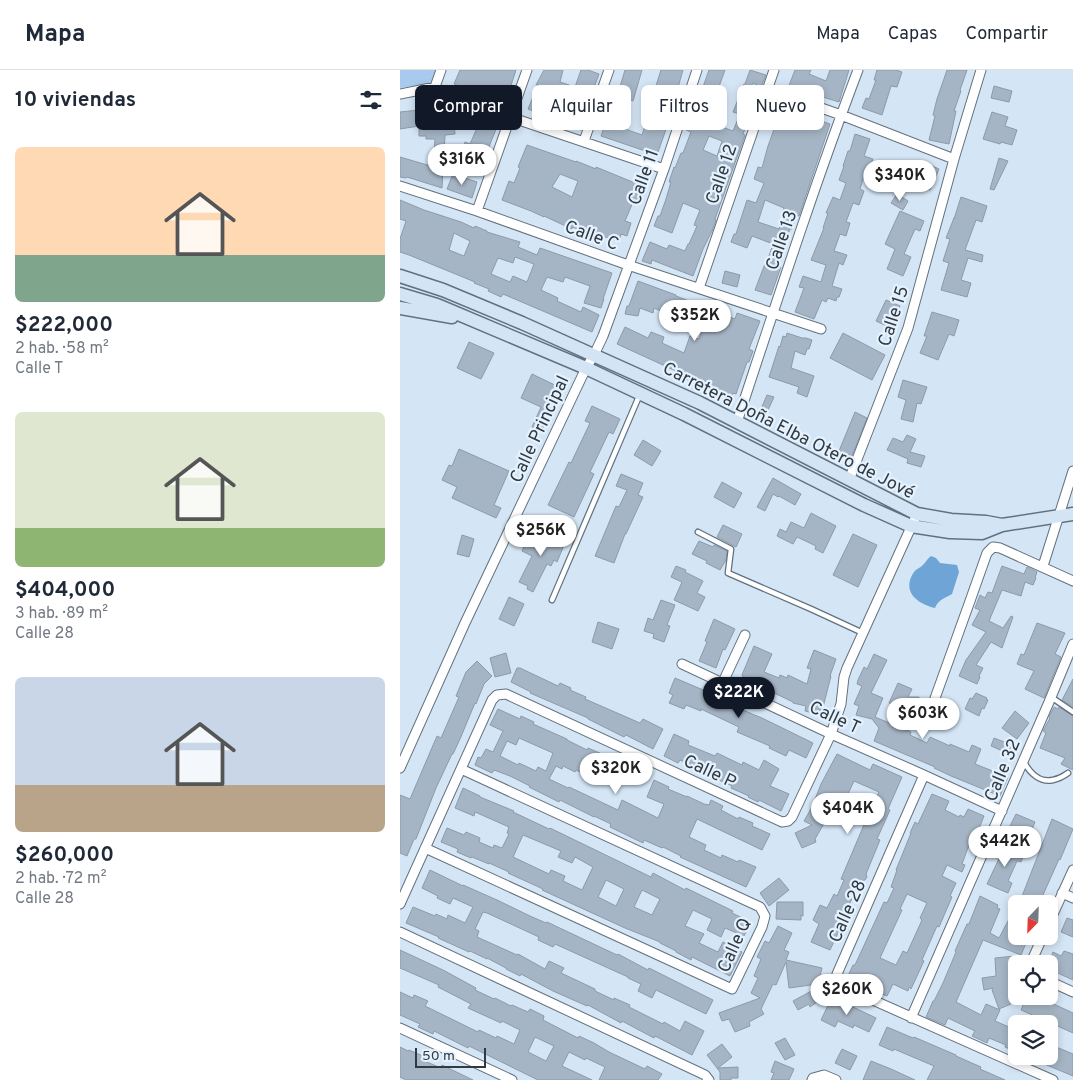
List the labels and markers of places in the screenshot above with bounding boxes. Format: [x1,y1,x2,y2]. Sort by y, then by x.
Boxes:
pin: $316K [427,144,497,186]
pin: $340K [865,160,935,202]
pin: $352K [660,300,730,342]
pin: $256K [506,514,576,557]
pin: $222K [704,676,774,719]
pin: $603K [888,698,958,740]
pin: $320K [581,752,651,795]
pin: $404K [813,792,883,835]
pin: $442K [970,826,1040,868]
pin: $260K [812,974,882,1016]

